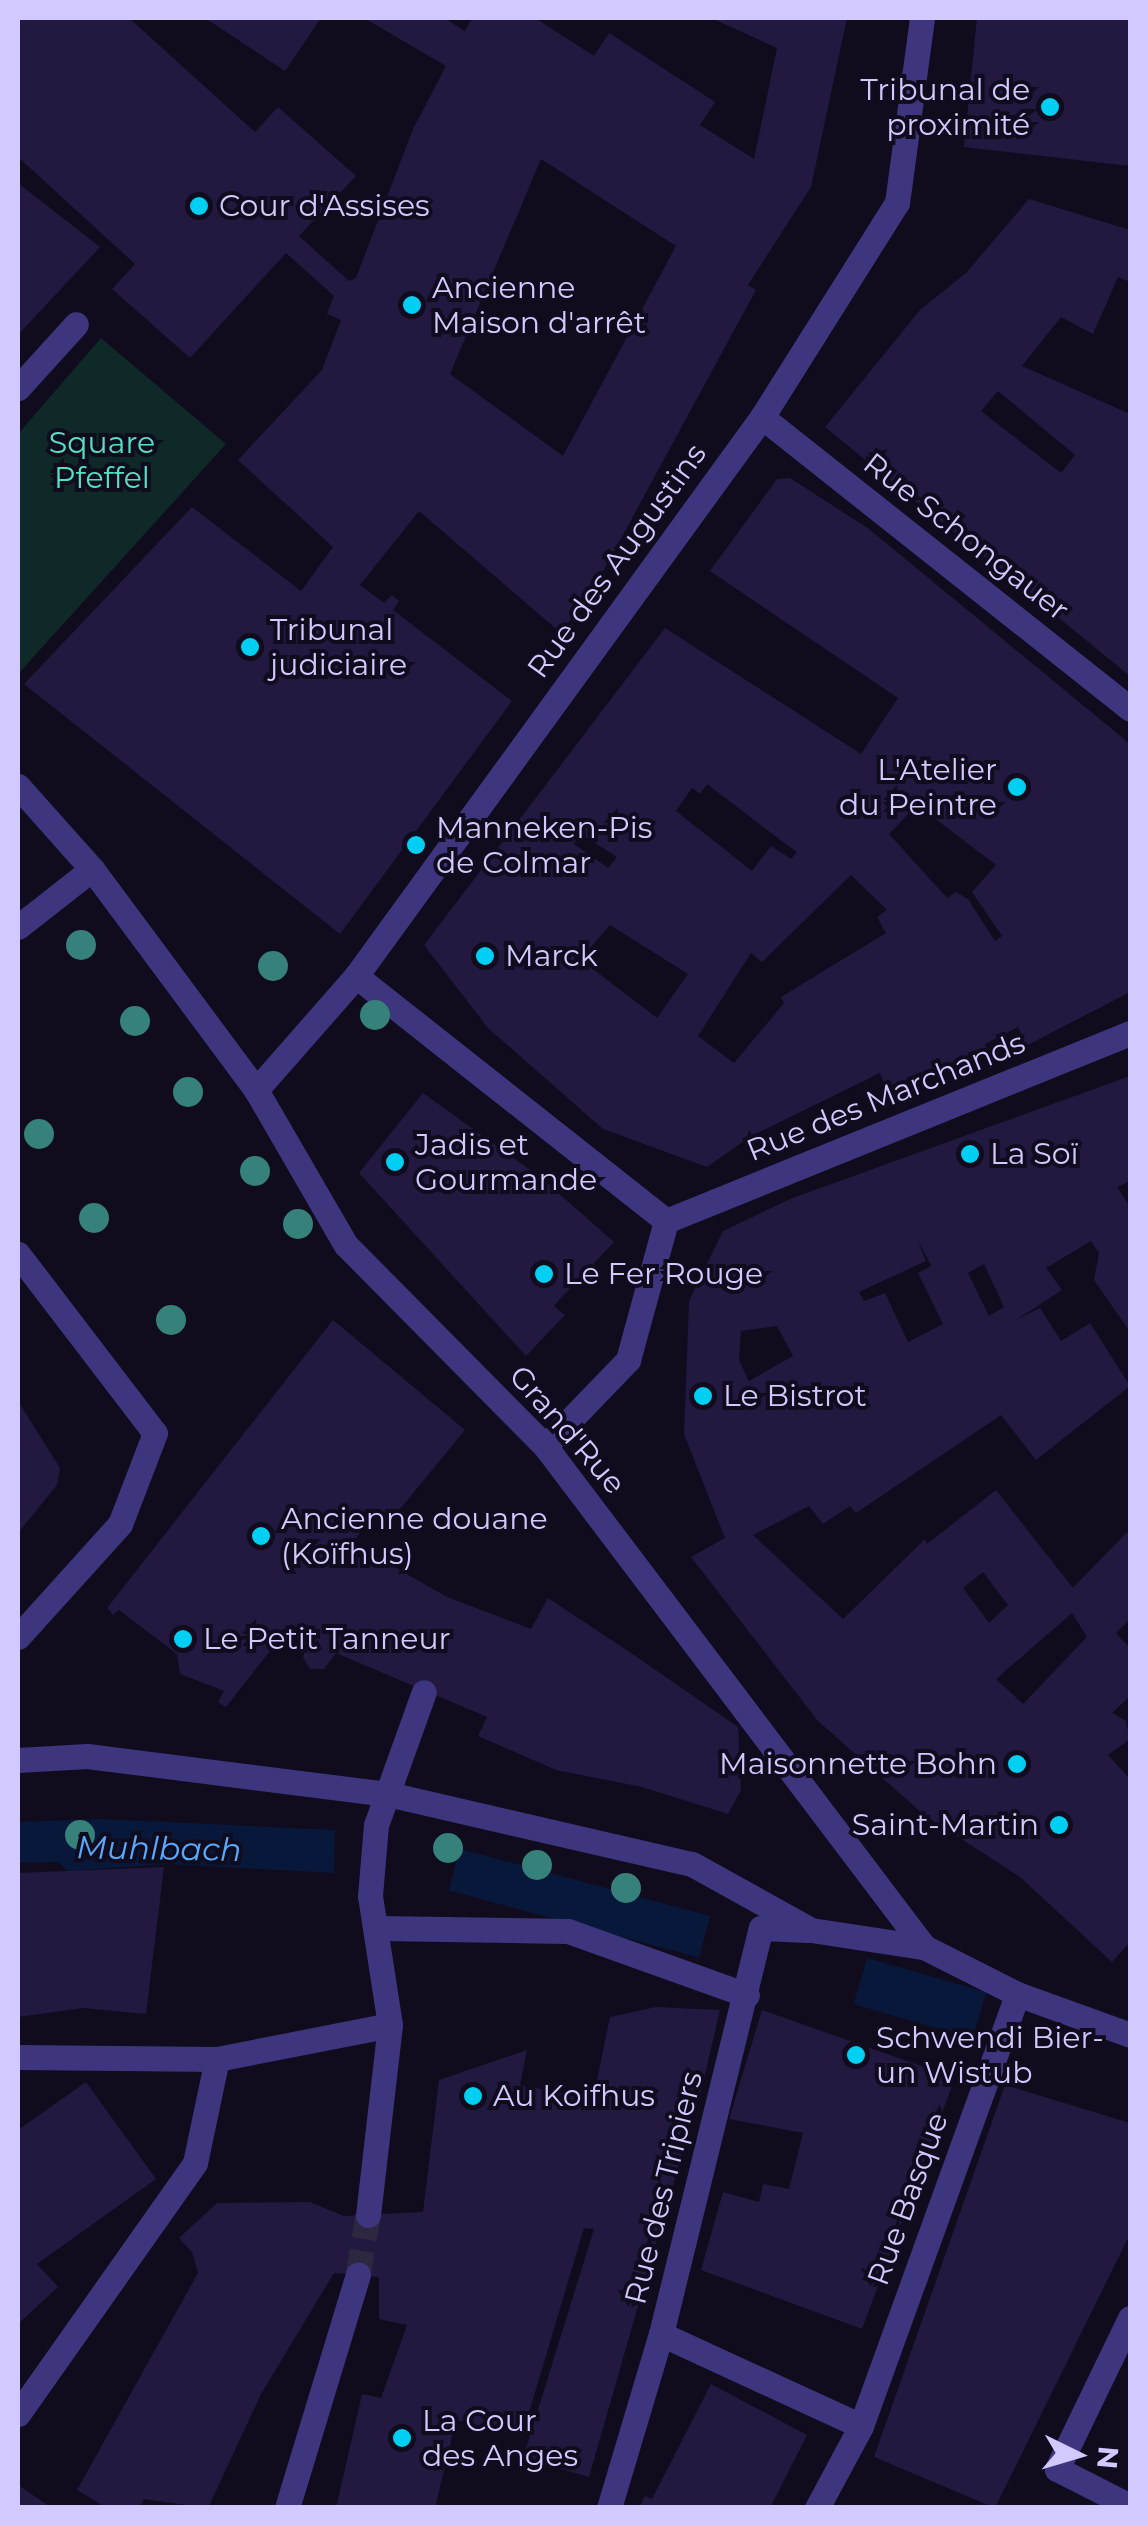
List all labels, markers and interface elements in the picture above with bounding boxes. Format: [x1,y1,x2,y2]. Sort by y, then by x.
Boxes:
place label: Tribunal de proximité [860,72,1030,142]
marker: Tribunal de proximité [1039,96,1061,118]
place label: Cour d'Assises [219,188,430,224]
marker: Cour d'Assises [188,195,210,217]
place label: Ancienne Maison d'arrêt [432,270,646,340]
marker: Ancienne Maison d'arrêt [401,294,423,316]
park label: Square Pfeffel [49,425,155,496]
street label: Rue des Augustins [520,437,714,685]
street label: Rue Schongauer [856,446,1076,628]
place label: Tribunal judiciaire [270,612,407,682]
marker: Tribunal judiciaire [239,636,261,658]
place label: L'Atelier du Peintre [839,752,997,822]
marker: L'Atelier du Peintre [1006,776,1028,798]
place label: Manneken-Pis de Colmar [436,810,652,880]
marker: Manneken-Pis de Colmar [405,834,427,856]
place label: Marck [505,938,598,974]
marker: Marck [474,945,496,967]
street label: Rue des Marchands [742,1025,1030,1169]
place label: Jadis et Gourmande [415,1127,597,1198]
place label: La Soï [990,1136,1079,1172]
marker: La Soï [959,1143,981,1165]
marker: Jadis et Gourmande [384,1151,406,1173]
place label: Le Fer Rouge [564,1256,763,1292]
marker: Le Fer Rouge [533,1263,555,1285]
street label: Grand'Rue [501,1358,633,1502]
place label: Le Bistrot [723,1378,867,1414]
marker: Le Bistrot [692,1385,714,1407]
place label: Ancienne douane (Koïfhus) [281,1501,548,1572]
marker: Ancienne douane (Koïfhus) [250,1525,272,1547]
place label: Le Petit Tanneur [203,1621,451,1657]
marker: Le Petit Tanneur [172,1628,194,1650]
place label: Maisonnette Bohn [719,1746,997,1782]
marker: Maisonnette Bohn [1006,1753,1028,1775]
place label: Saint-Martin [852,1807,1039,1843]
marker: Saint-Martin [1048,1814,1070,1836]
water label: Muhlbach [76,1828,242,1870]
place label: Schwendi Bier- un Wistub [876,2020,1104,2090]
marker: Schwendi Bier- un Wistub [845,2044,867,2066]
street label: Rue des Tripiers [618,2068,710,2308]
place label: Au Koifhus [493,2078,655,2114]
marker: Au Koifhus [462,2085,484,2107]
street label: Rue Basque [860,2108,956,2290]
place label: La Cour des Anges [422,2403,578,2474]
north arrow [1028,2405,1128,2505]
marker: La Cour des Anges [391,2427,413,2449]
text: N [1090,2445,1126,2470]

